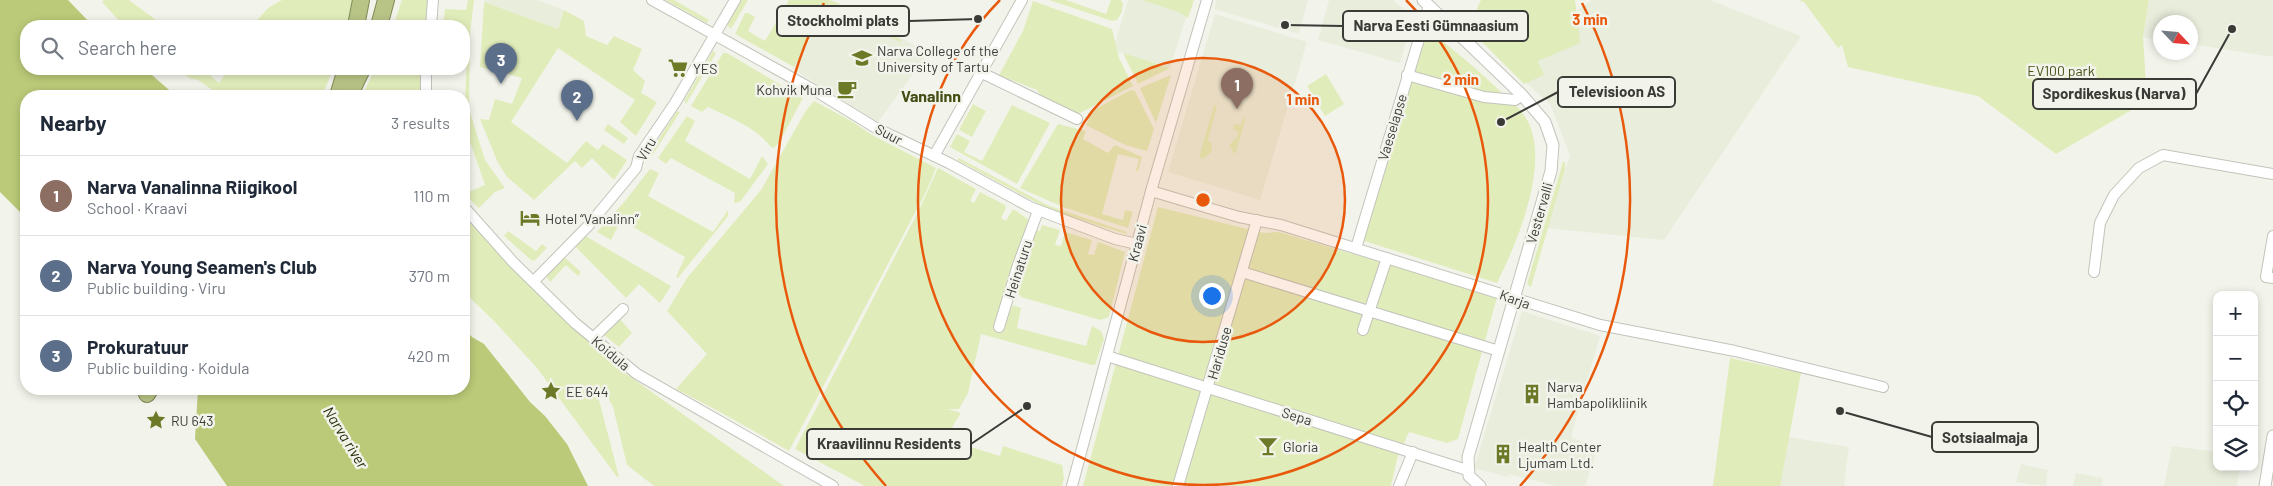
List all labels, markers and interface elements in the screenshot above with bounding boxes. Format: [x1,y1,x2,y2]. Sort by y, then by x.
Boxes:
callout: Stockholmi plats [777,6,909,36]
text: 3 min [1572,10,1608,28]
text: Stockholmi plats [787,11,899,29]
callout: Narva Eesti Gümnaasium [1343,11,1528,41]
north arrow [2153,15,2198,60]
text: Narva Eesti Gümnaasium [1353,16,1519,34]
search box [20,20,470,75]
icon: search [38,34,66,62]
text: Search here [78,36,177,59]
place label: Narva College of the University of Tartu [877,42,999,75]
pin: 3 [485,43,517,84]
school or university icon: Narva College of the University of Tartu [851,47,873,69]
supermarket icon: YES [667,57,689,79]
place label: YES [693,60,717,77]
park label: EV100 park [2027,62,2095,79]
pin: 1 [1221,68,1253,109]
text: 2 min [1443,70,1479,88]
callout: Televisioon AS [1558,77,1675,107]
cafe icon: Kohvik Muna [836,78,858,100]
callout: Spordikeskus (Narva) [2033,79,2196,109]
pin: 2 [561,80,593,121]
place label: Kohvik Muna [756,81,832,98]
text: Televisioon AS [1569,82,1665,100]
text: Spordikeskus (Narva) [2043,84,2186,102]
district label: Vanalinn [901,86,961,105]
text: 1 min [1287,90,1319,108]
street label: Vaeselapse [1374,92,1410,162]
text: Nearby [40,110,106,135]
text: 3 results [391,113,450,132]
street label: Suur [873,120,905,148]
street label: Viru [633,134,659,164]
text: Narva Vanalinna Riigikool [87,175,297,198]
street label: Vestervalli [1522,180,1556,246]
text: 1 [53,186,59,205]
text: 110 m [413,186,450,205]
centre of rings [1194,191,1212,209]
text: School · Kraavi [87,198,188,217]
hotel icon: Hotel “Vanalinn” [519,207,541,229]
place label: Hotel “Vanalinn” [545,210,639,227]
street label: Kraavi [1124,222,1150,264]
street label: Heinaturu [1001,238,1035,300]
text: Narva Young Seamen's Club [87,255,317,278]
text: 2 [52,266,60,285]
text: 370 m [409,266,450,285]
text: Public building · Viru [87,278,226,297]
your location [1199,283,1225,309]
street label: Karja [1497,286,1533,312]
map controls [2213,291,2258,471]
button: + [2213,291,2258,336]
street label: Hariduse [1203,325,1235,381]
street label: Koidula [588,332,634,374]
text: Prokuratuur [87,335,189,358]
button: − [2213,336,2258,381]
text: 3 [52,346,60,365]
text: 420 m [407,346,450,365]
text: Public building · Koidula [87,358,249,377]
place label: Narva Hambapolikliinik [1547,378,1647,411]
place icon: EE 644 [540,380,562,402]
button: locate [2213,381,2258,426]
place label: EE 644 [566,383,608,400]
building icon: Narva Hambapolikliinik [1521,383,1543,405]
water label: Narva river [320,403,372,472]
street label: Sepa [1280,403,1314,429]
place icon: RU 643 [145,409,167,431]
place label: RU 643 [171,412,214,429]
callout: Sotsiaalmaja [1932,422,2038,452]
button: layers [2213,426,2258,471]
text: Sotsiaalmaja [1942,428,2028,446]
callout: Kraavilinnu Residents [807,429,971,459]
text: Kraavilinnu Residents [817,434,961,452]
bar icon: Gloria [1257,435,1279,457]
place label: Gloria [1283,438,1318,455]
place label: Health Center Ljumam Ltd. [1518,438,1601,471]
building icon: Health Center Ljumam Ltd. [1492,443,1514,465]

